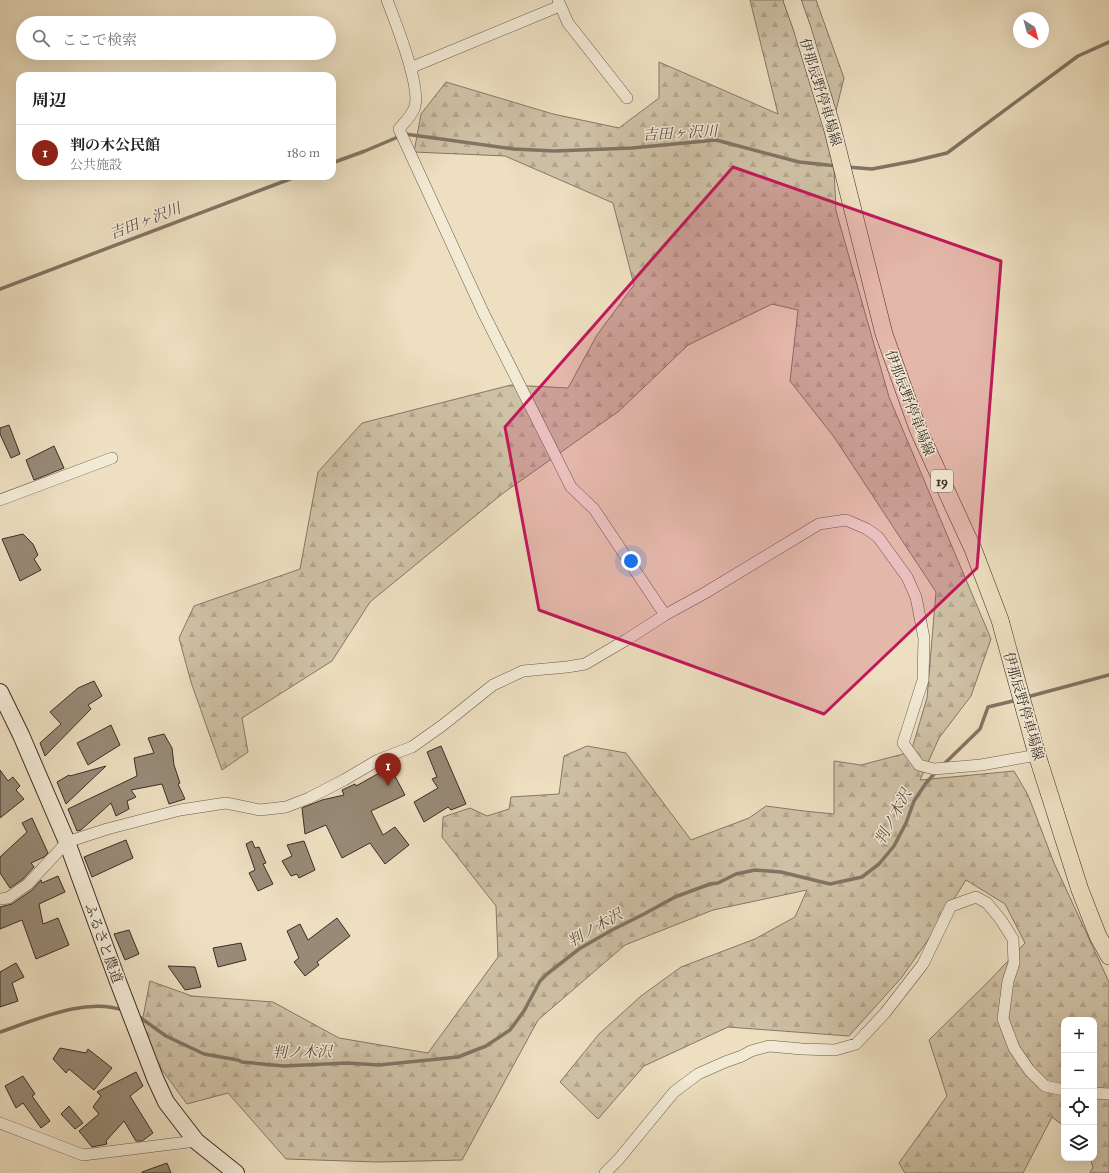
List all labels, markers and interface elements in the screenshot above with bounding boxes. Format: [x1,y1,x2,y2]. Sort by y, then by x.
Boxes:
north arrow [1013,12,1049,48]
search box [16,16,336,60]
icon: search [30,27,52,49]
text: ここで検索 [62,31,137,49]
street label: 伊那辰野停車場線 [796,36,845,148]
text: 周辺 [32,90,66,111]
water label: 吉田ヶ沢川 [642,122,720,144]
text: 判の木公民館 [70,136,160,154]
text: 1 [42,145,48,161]
text: 180 m [287,145,320,161]
text: 公共施設 [70,157,122,173]
water label: 吉田ヶ沢川 [107,198,185,243]
street label: 伊那辰野停車場線 [882,348,938,459]
road number: 19 [931,470,953,492]
your location [621,551,641,571]
street label: 伊那辰野停車場線 [1000,650,1047,762]
pin: 1 [375,753,401,786]
water label: 判ノ木沢 [871,785,916,848]
street label: ふるさと農道 [81,901,126,986]
water label: 判ノ木沢 [565,904,627,951]
map controls [1061,1017,1097,1161]
button: + [1061,1017,1097,1053]
water label: 判ノ木沢 [272,1042,334,1062]
button: − [1061,1053,1097,1089]
button: locate [1061,1089,1097,1125]
button: layers [1061,1125,1097,1161]

